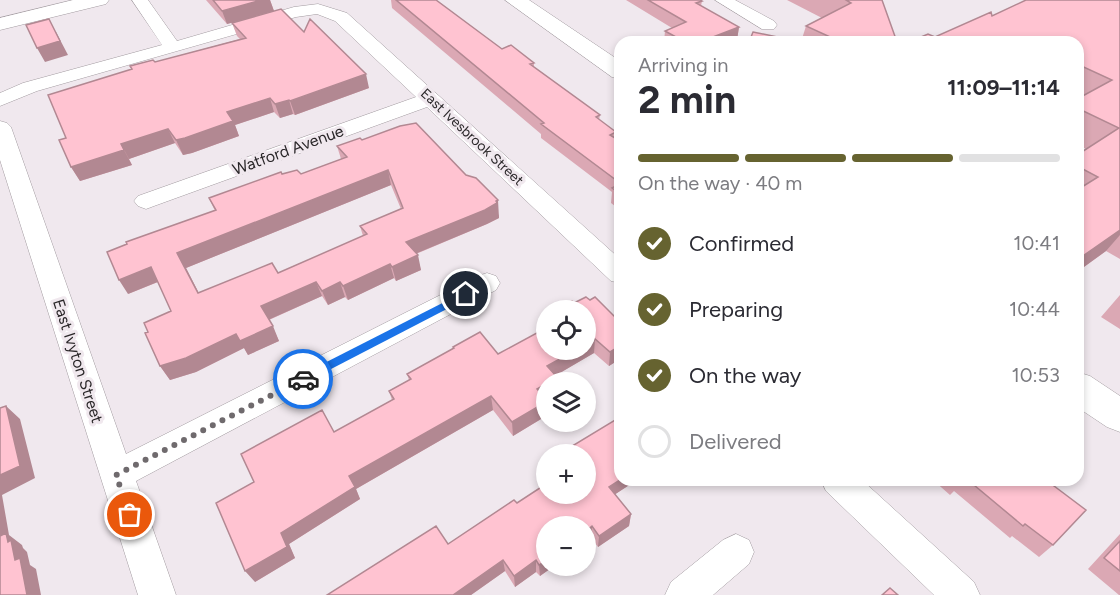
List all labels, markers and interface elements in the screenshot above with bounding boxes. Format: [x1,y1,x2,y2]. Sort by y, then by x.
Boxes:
text: Arriving in [638,53,728,77]
text: 11:09–11:14 [947,74,1060,101]
text: 2 min [638,76,736,123]
street label: East Ivesbrook Street [417,85,527,189]
street label: Watford Avenue [230,121,346,179]
text: On the way · 40 m [638,171,802,195]
icon: check [638,227,671,260]
text: Confirmed [689,230,794,257]
text: 10:41 [1013,231,1060,255]
pin [440,268,491,319]
icon: home [449,277,482,310]
icon: check [638,293,671,326]
text: Preparing [689,296,783,323]
street label: East Ivyton Street [49,297,107,425]
text: 10:44 [1009,297,1060,321]
map controls [536,300,596,576]
button: locate [536,300,596,360]
courier [273,349,333,409]
icon: check [638,359,671,392]
text: On the way [689,362,801,389]
icon: car [287,363,320,396]
text: 10:53 [1011,363,1060,387]
button: layers [536,372,596,432]
text: Delivered [689,428,782,455]
button: + [536,444,596,504]
pin [104,489,155,540]
icon: bag [113,498,146,531]
button: − [536,516,596,576]

